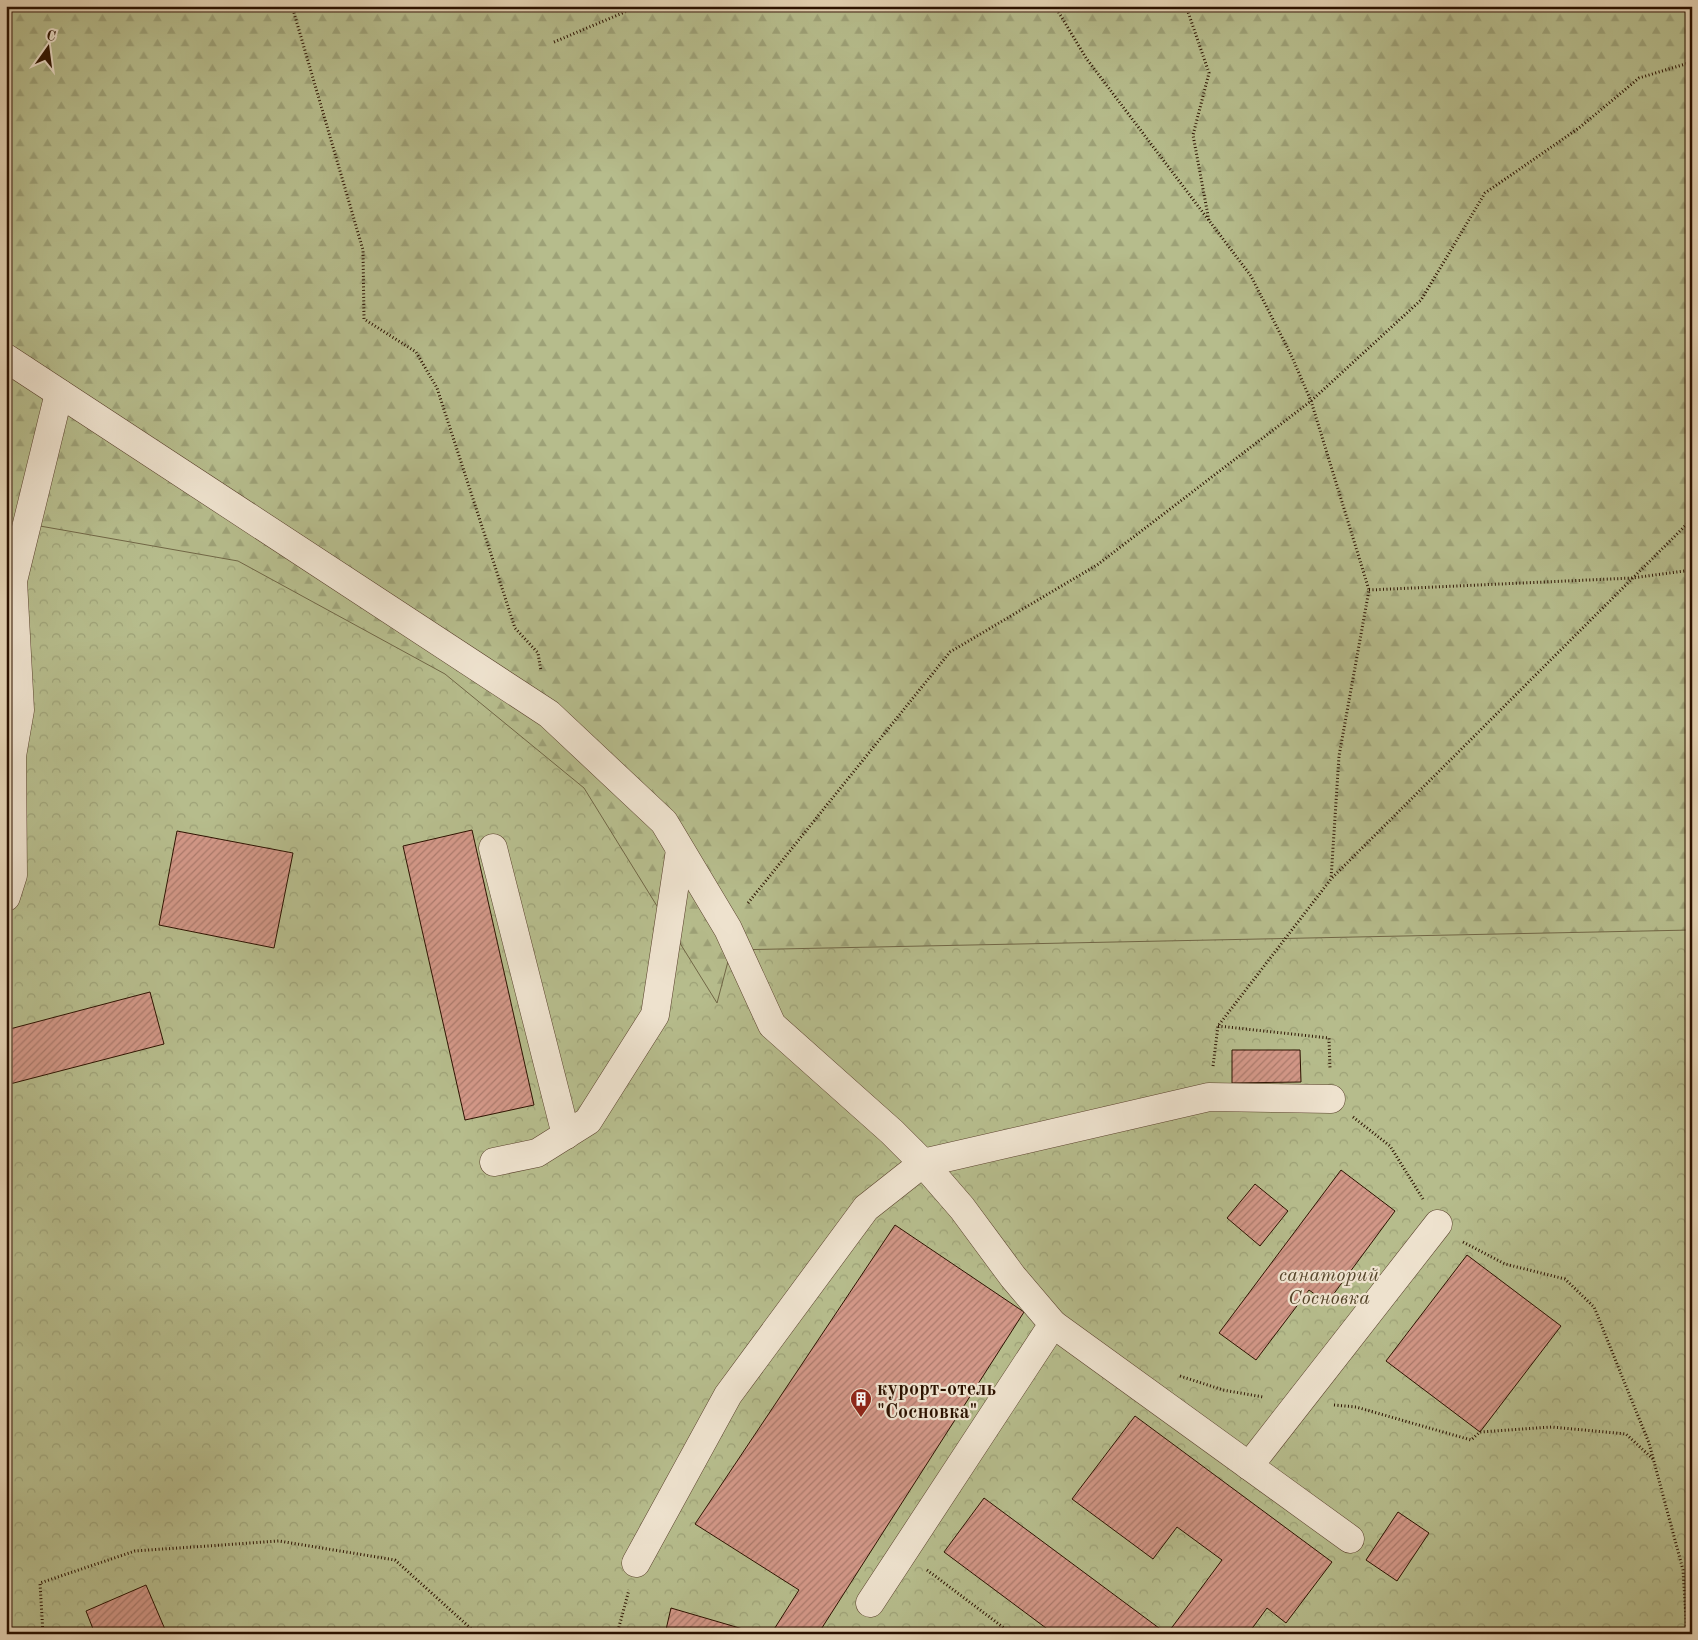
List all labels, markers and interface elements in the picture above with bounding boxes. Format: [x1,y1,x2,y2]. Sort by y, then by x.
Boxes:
north arrow [22,22,72,72]
text: С [45,28,57,44]
park label: санаторий Сосновка [1279,1266,1379,1309]
place label: курорт-отель "Сосновка" [877,1380,996,1423]
building icon: курорт-отель "Сосновка" [849,1387,873,1418]

